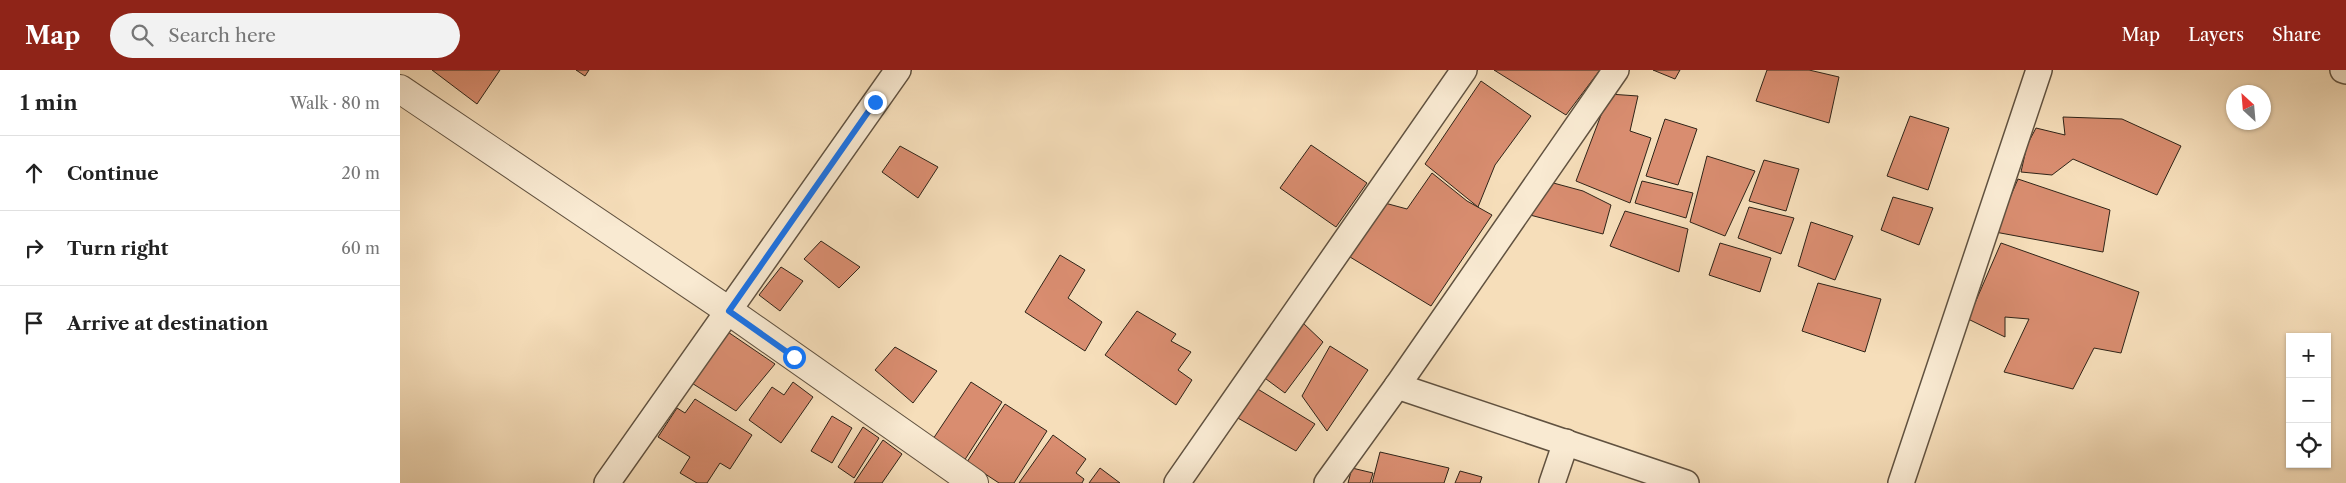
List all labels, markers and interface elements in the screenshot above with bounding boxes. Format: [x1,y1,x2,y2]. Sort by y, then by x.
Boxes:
search box [110,13,460,58]
text: Map [25,21,80,50]
icon: search [128,21,156,49]
text: Search here [168,24,276,47]
text: Map [2122,24,2160,46]
text: Layers [2188,24,2244,46]
text: Share [2272,24,2321,46]
north arrow [2226,85,2271,130]
text: 1 min [20,90,78,115]
route end [864,91,887,114]
text: Walk · 80 m [290,93,380,113]
icon: ahead [20,159,48,187]
text: Continue [67,162,159,185]
text: 20 m [341,163,380,183]
icon: right [20,234,48,262]
text: Turn right [67,237,168,260]
text: 60 m [341,238,380,258]
icon: arrive [20,309,48,337]
text: Arrive at destination [67,312,268,335]
map controls [2286,333,2331,468]
button: + [2286,333,2331,378]
route start [783,346,806,369]
button: − [2286,378,2331,423]
button: locate [2286,423,2331,468]

